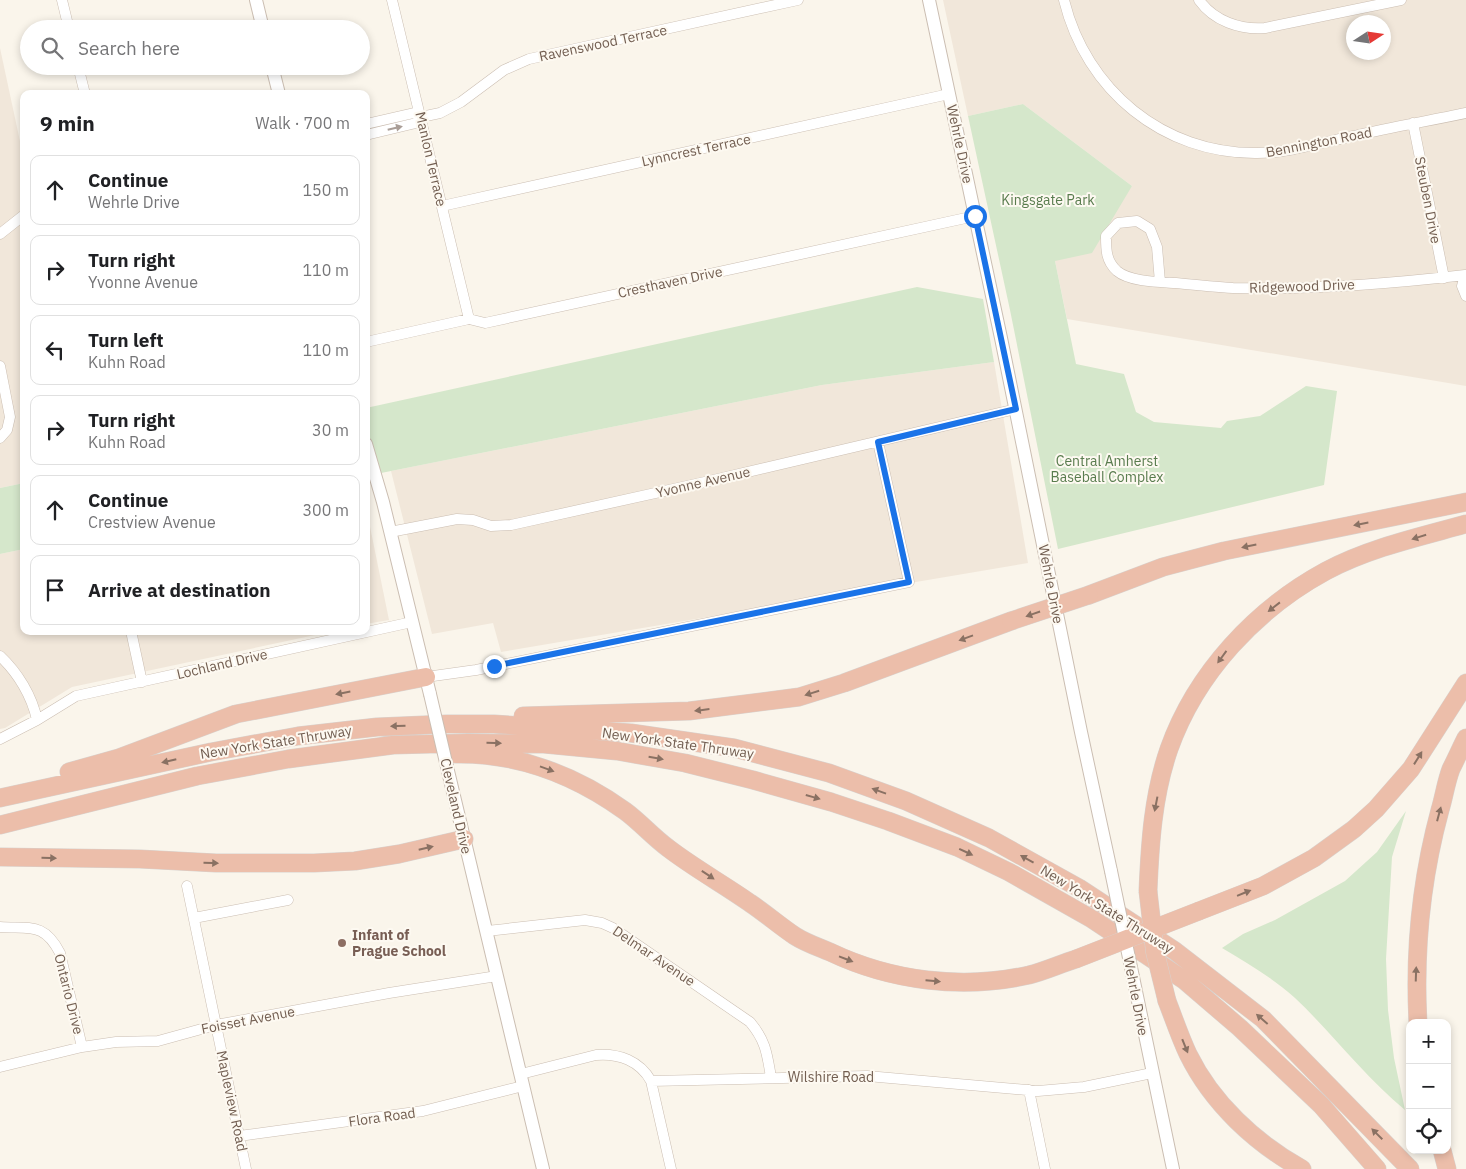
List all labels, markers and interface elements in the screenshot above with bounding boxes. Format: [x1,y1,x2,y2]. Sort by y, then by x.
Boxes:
north arrow [1346,15,1391,60]
search box [20,20,370,75]
street label: Ravenswood Terrace [537,21,669,65]
icon: search [38,34,66,62]
text: Search here [78,36,180,60]
street label: Wehrle Drive [943,103,977,185]
text: 9 min [40,109,95,137]
street label: Manlon Terrace [411,110,451,208]
text: Walk · 700 m [255,113,350,133]
street label: Bennington Road [1264,123,1374,161]
one-way arrow [388,124,403,132]
street label: Lynncrest Terrace [640,130,753,170]
street label: Steuben Drive [1411,155,1445,245]
text: Continue [88,168,168,192]
icon: ahead [41,176,69,204]
text: 150 m [302,180,349,200]
park label: Kingsgate Park [1001,191,1095,209]
text: Wehrle Drive [88,192,180,212]
route start [964,205,987,228]
text: Turn right [88,248,175,272]
icon: right [41,256,69,284]
text: 110 m [302,260,349,280]
street label: Cresthaven Drive [616,262,724,302]
text: Yvonne Avenue [88,272,198,292]
street label: Ridgewood Drive [1249,275,1355,297]
text: Turn left [88,328,164,352]
icon: left [41,336,69,364]
text: 110 m [302,340,349,360]
text: Kuhn Road [88,352,166,372]
text: Turn right [88,408,175,432]
icon: right [41,416,69,444]
text: 30 m [312,420,349,440]
text: Kuhn Road [88,432,166,452]
park label: Central Amherst Baseball Complex [1051,452,1163,486]
street label: Yvonne Avenue [654,462,752,502]
text: Continue [88,488,168,512]
icon: ahead [41,496,69,524]
text: 300 m [302,500,349,520]
text: Crestview Avenue [88,512,216,532]
one-way arrow [1353,520,1369,528]
one-way arrow [1411,533,1426,541]
one-way arrow [1242,542,1257,550]
street label: Wehrle Drive [1035,543,1068,625]
icon: arrive [41,576,69,604]
text: Arrive at destination [88,578,271,602]
one-way arrow [1268,601,1281,612]
one-way arrow [1026,610,1041,618]
one-way arrow [958,635,973,642]
street label: Lochland Drive [175,645,270,683]
one-way arrow [1216,650,1227,663]
route end [483,655,506,678]
one-way arrow [336,689,351,697]
one-way arrow [805,689,820,697]
one-way arrow [694,706,710,714]
street label: New York State Thruway [199,721,353,763]
one-way arrow [390,723,406,731]
street label: New York State Thruway [601,723,755,763]
one-way arrow [486,739,502,747]
one-way arrow [1413,751,1422,765]
one-way arrow [648,754,664,762]
street label: Cleveland Drive [436,756,476,856]
one-way arrow [161,757,176,765]
one-way arrow [540,765,555,773]
one-way arrow [871,787,886,795]
one-way arrow [806,793,821,801]
one-way arrow [1152,796,1160,811]
one-way arrow [1435,806,1443,821]
one-way arrow [418,844,433,852]
one-way arrow [959,848,973,856]
one-way arrow [41,854,57,862]
one-way arrow [1019,855,1034,863]
one-way arrow [203,859,219,867]
street label: New York State Thruway [1037,861,1177,957]
one-way arrow [701,870,715,880]
one-way arrow [1237,889,1252,896]
street label: Delmar Avenue [609,922,699,990]
place label: Infant of Prague School [352,926,446,960]
marker: Infant of Prague School [336,937,348,949]
street label: Ontario Drive [50,952,88,1037]
street label: Wehrle Drive [1120,955,1153,1037]
one-way arrow [839,956,853,964]
one-way arrow [1413,966,1421,982]
one-way arrow [925,977,941,985]
street label: Foisset Avenue [200,1002,297,1038]
one-way arrow [1256,1013,1268,1025]
map controls [1406,1019,1451,1154]
button: + [1406,1019,1451,1064]
one-way arrow [1181,1039,1189,1054]
street label: Mapleview Road [213,1049,251,1153]
button: − [1406,1064,1451,1109]
street label: Wilshire Road [788,1068,874,1086]
street label: Flora Road [347,1103,417,1131]
button: locate [1406,1109,1451,1154]
one-way arrow [1371,1128,1383,1140]

